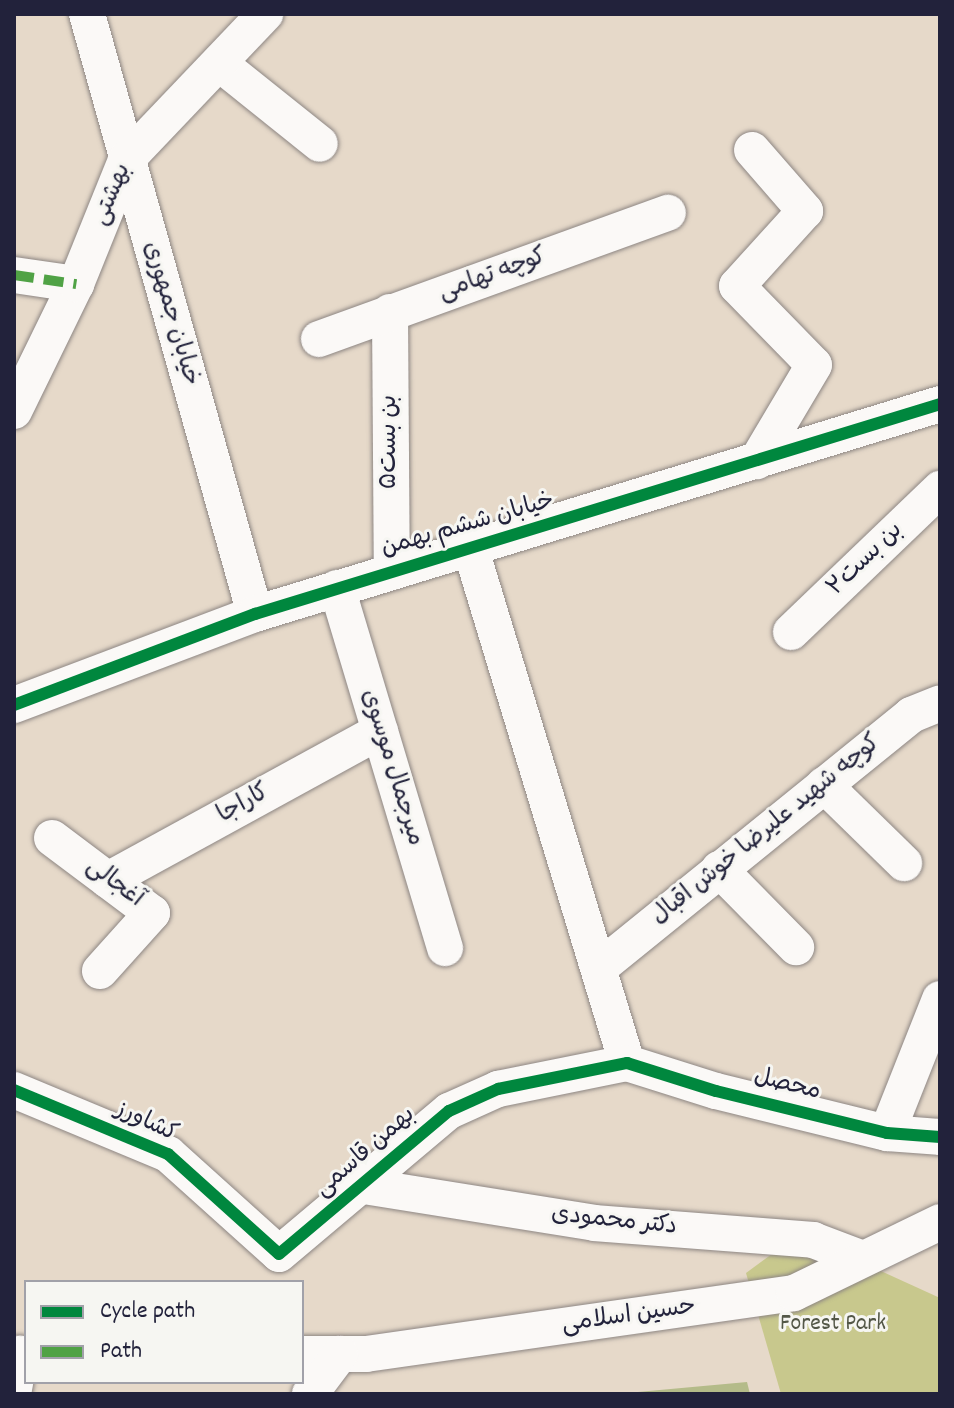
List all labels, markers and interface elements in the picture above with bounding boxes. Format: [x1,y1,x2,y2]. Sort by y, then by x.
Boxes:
street label: بهشتی [87,160,139,230]
street label: خیابان جمهوری [136,239,204,389]
street label: کوچه تهامی [435,243,551,309]
street label: بن بست۵ [377,395,405,489]
street label: خیابان ششم بهمن [378,488,558,564]
street label: بن بست۲ [822,517,910,603]
street label: میرجمال موسوی [354,686,428,850]
street label: کوچه شهید علیرضا خوش اقبال [647,730,887,932]
street label: کاراجا [213,779,275,831]
street label: آغجالی [80,853,148,915]
street label: محصل [751,1064,823,1108]
street label: کشاورز [110,1096,182,1150]
street label: بهمن قاسمی [310,1102,422,1204]
street label: دکتر محمودی [550,1201,678,1243]
legend [24,1280,304,1384]
street label: حسین اسلامی [560,1293,698,1341]
text: Cycle path [100,1295,195,1329]
park label: Forest Park [780,1311,886,1339]
text: Path [100,1335,142,1369]

